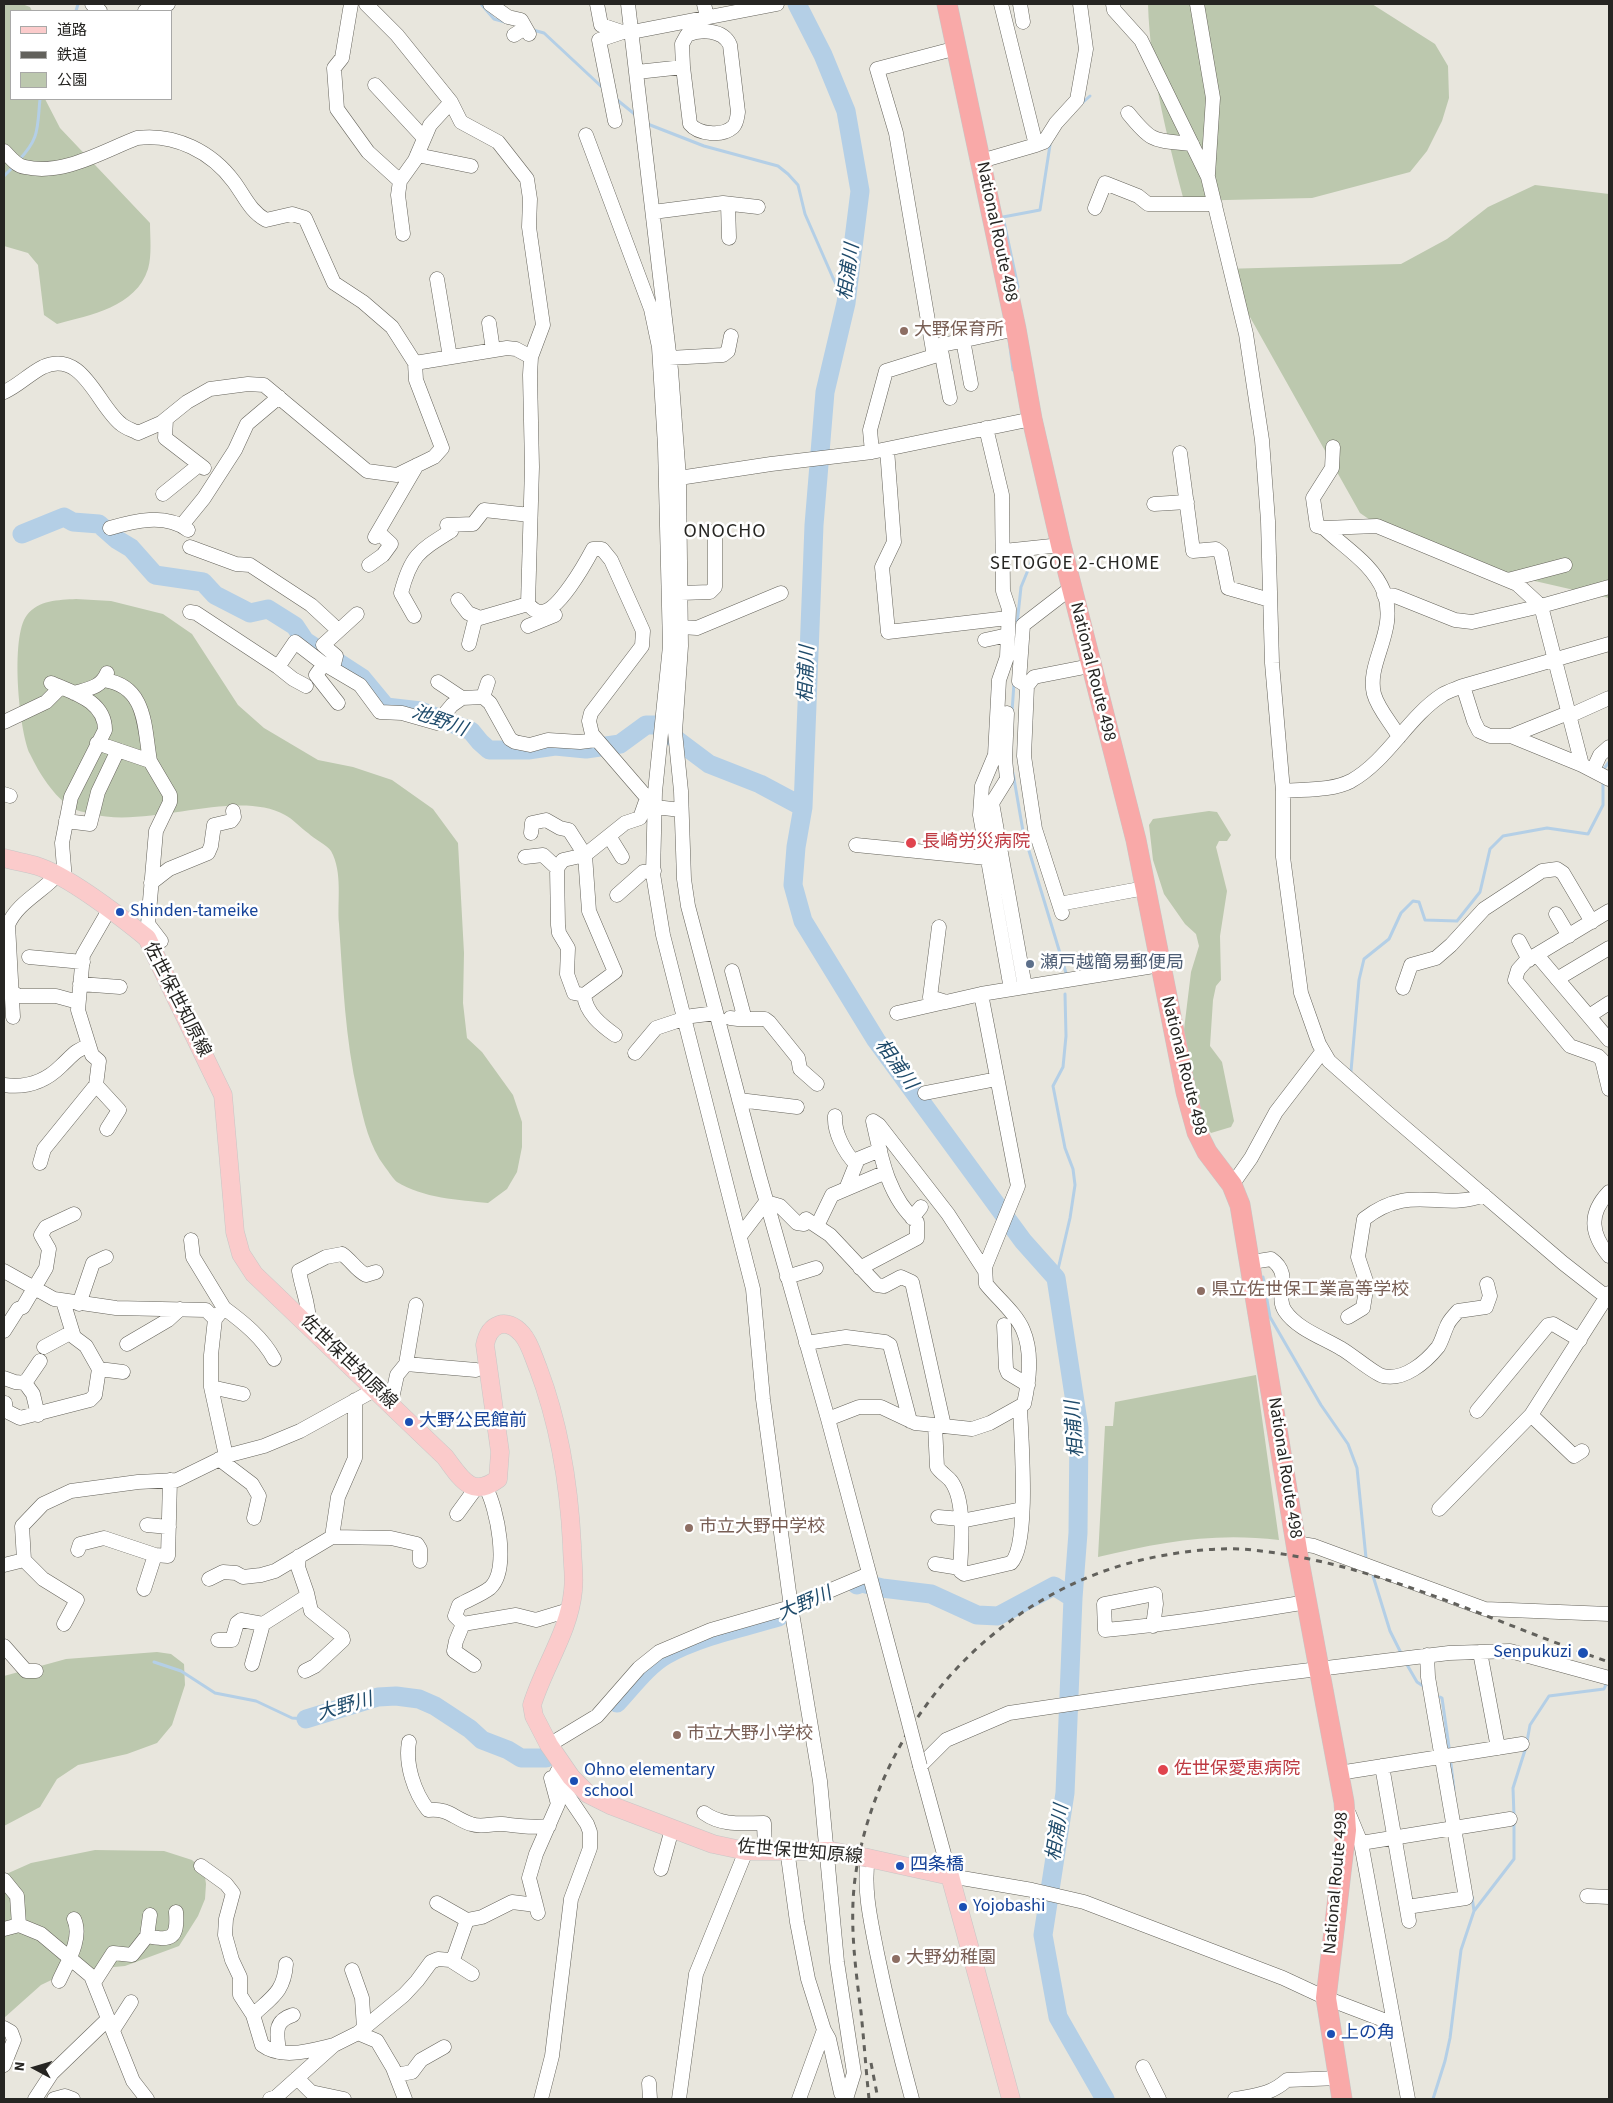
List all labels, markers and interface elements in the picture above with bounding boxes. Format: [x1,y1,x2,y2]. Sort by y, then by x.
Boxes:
legend [10,10,172,100]
text: 道路 [57,20,87,41]
text: 鉄道 [57,45,87,66]
text: 公園 [57,70,87,91]
street label: National Route 498 [971,160,1021,304]
water label: 相浦川 [835,242,865,302]
place label: 大野保育所 [914,320,1004,342]
marker: 大野保育所 [898,325,910,337]
district label: ONOCHO [683,521,767,545]
district label: SETOGOE 2-CHOME [988,554,1162,576]
street label: National Route 498 [1064,600,1120,744]
water label: 相浦川 [796,645,820,703]
water label: 池野川 [408,702,470,742]
place label: 長崎労災病院 [922,832,1030,854]
marker: 長崎労災病院 [904,836,918,850]
place label: Shinden-tameike [130,901,258,923]
marker: Shinden-tameike [114,906,126,918]
street label: 佐世保世知原線 [138,939,214,1061]
place label: 瀬戸越簡易郵便局 [1040,953,1184,975]
marker: 瀬戸越簡易郵便局 [1024,958,1036,970]
street label: National Route 498 [1155,994,1211,1138]
water label: 相浦川 [869,1035,921,1095]
place label: 県立佐世保工業高等学校 [1211,1280,1409,1302]
marker: 県立佐世保工業高等学校 [1195,1285,1207,1297]
street label: 佐世保世知原線 [295,1311,401,1415]
street label: National Route 498 [1262,1396,1306,1540]
water label: 相浦川 [1063,1400,1089,1458]
place label: 大野公民館前 [419,1411,527,1433]
marker: 大野公民館前 [403,1416,415,1428]
place label: 市立大野中学校 [699,1517,825,1539]
marker: 市立大野中学校 [683,1522,695,1534]
water label: 大野川 [774,1583,836,1627]
place label: Senpukuzi [1493,1642,1572,1664]
marker: Senpukuzi [1576,1646,1590,1660]
water label: 大野川 [314,1689,376,1727]
place label: 市立大野小学校 [687,1724,813,1746]
marker: 市立大野小学校 [671,1729,683,1741]
place label: 佐世保愛恵病院 [1174,1759,1300,1781]
place label: Ohno elementary school [584,1760,715,1802]
marker: 佐世保愛恵病院 [1156,1763,1170,1777]
marker: Ohno elementary school [568,1775,580,1787]
water label: 相浦川 [1043,1803,1075,1863]
street label: National Route 498 [1320,1811,1354,1955]
street label: 佐世保世知原線 [736,1837,864,1869]
place label: 四条橋 [910,1855,964,1877]
marker: 四条橋 [894,1860,906,1872]
place label: Yojobashi [973,1896,1045,1918]
marker: Yojobashi [957,1901,969,1913]
place label: 大野幼稚園 [906,1948,996,1970]
marker: 大野幼稚園 [890,1953,902,1965]
place label: 上の角 [1341,2023,1395,2045]
marker: 上の角 [1325,2028,1337,2040]
north arrow [10,2043,60,2093]
text: N [10,2061,31,2072]

